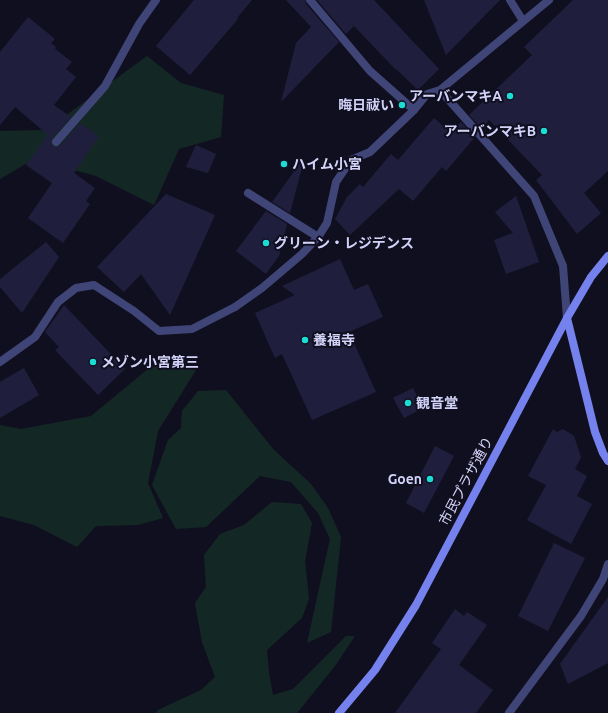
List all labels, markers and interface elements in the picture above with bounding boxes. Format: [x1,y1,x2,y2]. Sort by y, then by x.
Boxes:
place label: アーバンマキA [409,88,502,104]
marker: アーバンマキA [505,91,515,101]
place label: 晦日祓い [338,97,394,113]
marker: 晦日祓い [397,100,407,110]
place label: アーバンマキB [444,123,536,139]
marker: アーバンマキB [539,126,549,136]
place label: ハイム小宮 [292,156,362,172]
marker: ハイム小宮 [279,159,289,169]
place label: グリーン・レジデンス [274,235,414,251]
marker: グリーン・レジデンス [261,238,271,248]
place label: 養福寺 [313,332,355,348]
marker: 養福寺 [300,335,310,345]
place label: メゾン小宮第三 [101,354,199,370]
marker: メゾン小宮第三 [88,357,98,367]
place label: 観音堂 [416,395,458,411]
marker: 観音堂 [403,398,413,408]
street label: 市民プラザ通り [436,434,496,528]
place label: Goen [388,471,422,487]
marker: Goen [425,474,435,484]

